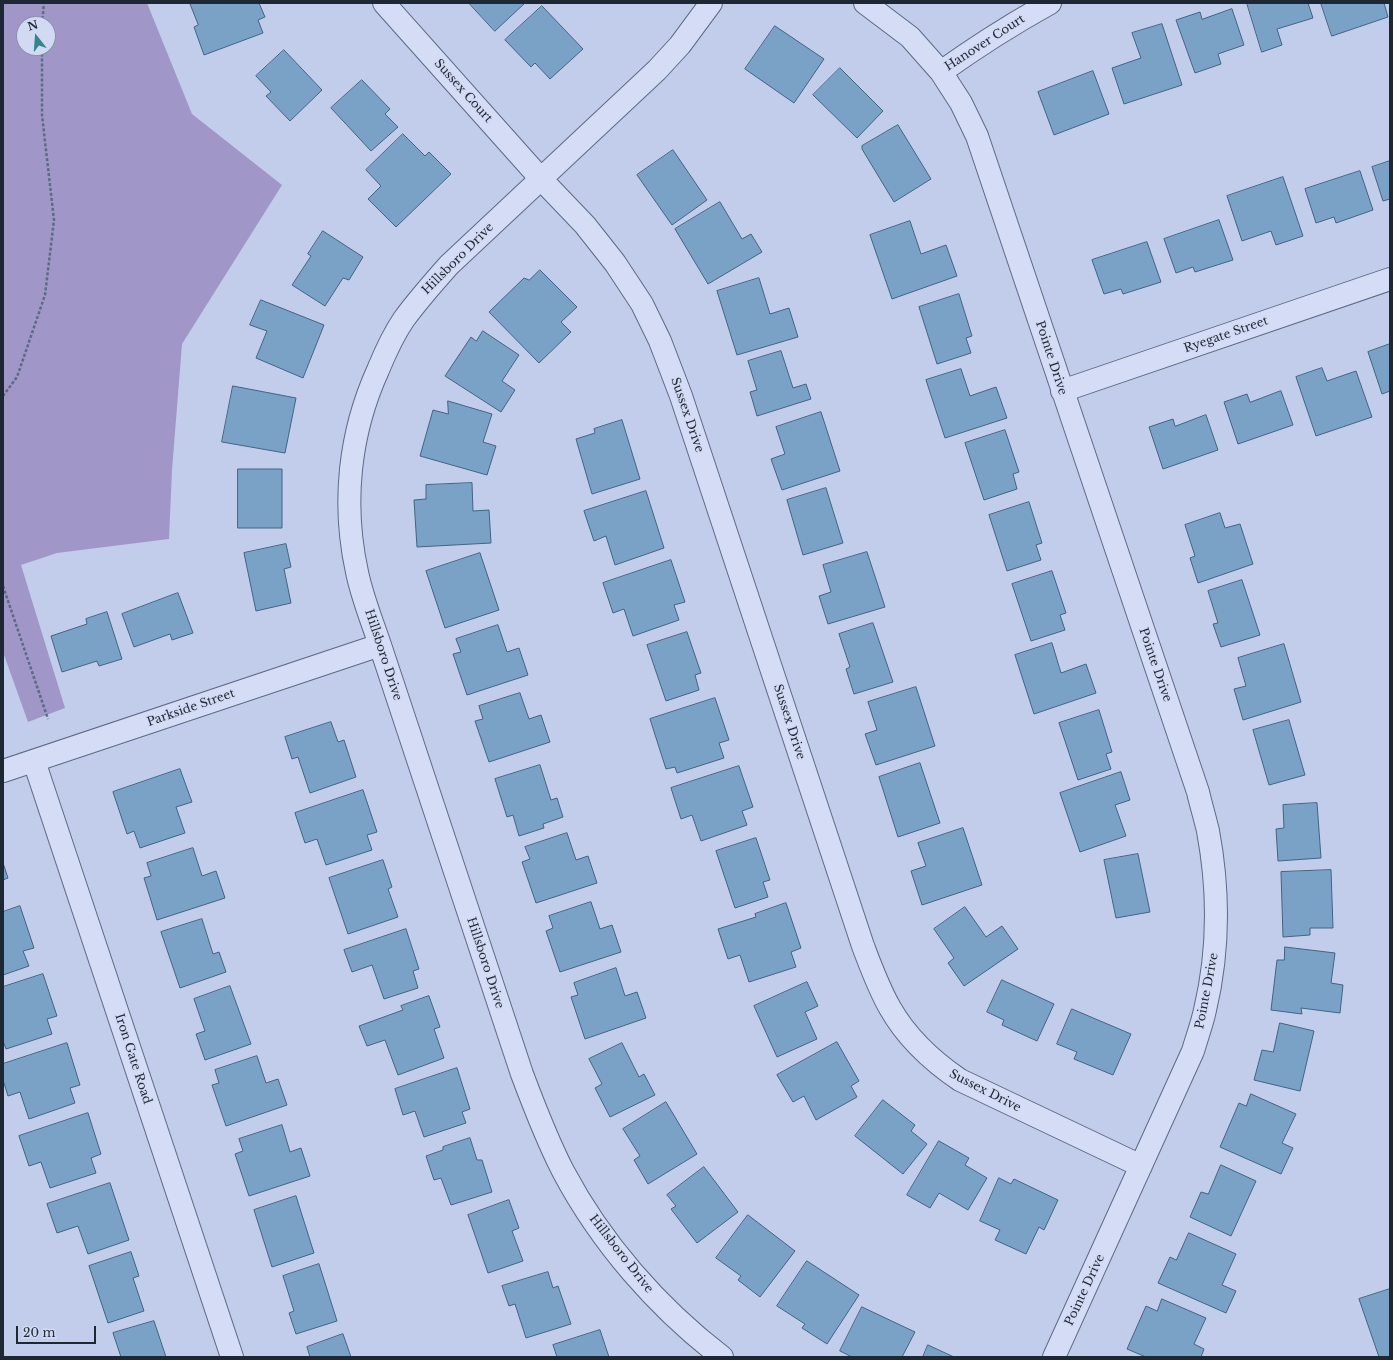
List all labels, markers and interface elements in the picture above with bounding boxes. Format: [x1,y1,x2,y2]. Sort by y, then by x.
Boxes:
street label: Hanover Court [942,12,1028,74]
north arrow [16,16,56,56]
text: N [26,17,40,34]
street label: Sussex Court [431,56,495,126]
street label: Hillsboro Drive [419,220,497,298]
street label: Ryegate Street [1182,314,1270,356]
street label: Pointe Drive [1032,319,1070,397]
street label: Sussex Drive [667,376,707,454]
street label: Hillsboro Drive [361,607,405,703]
street label: Pointe Drive [1136,626,1174,704]
street label: Sussex Drive [770,682,808,762]
street label: Parkside Street [145,686,237,730]
street label: Hillsboro Drive [463,915,507,1011]
street label: Pointe Drive [1193,952,1221,1030]
street label: Iron Gate Road [112,1012,154,1106]
street label: Sussex Drive [947,1067,1023,1115]
street label: Hillsboro Drive [586,1212,656,1296]
street label: Pointe Drive [1062,1252,1108,1328]
scale bar [18,1318,98,1344]
text: 20 m [23,1325,55,1340]

